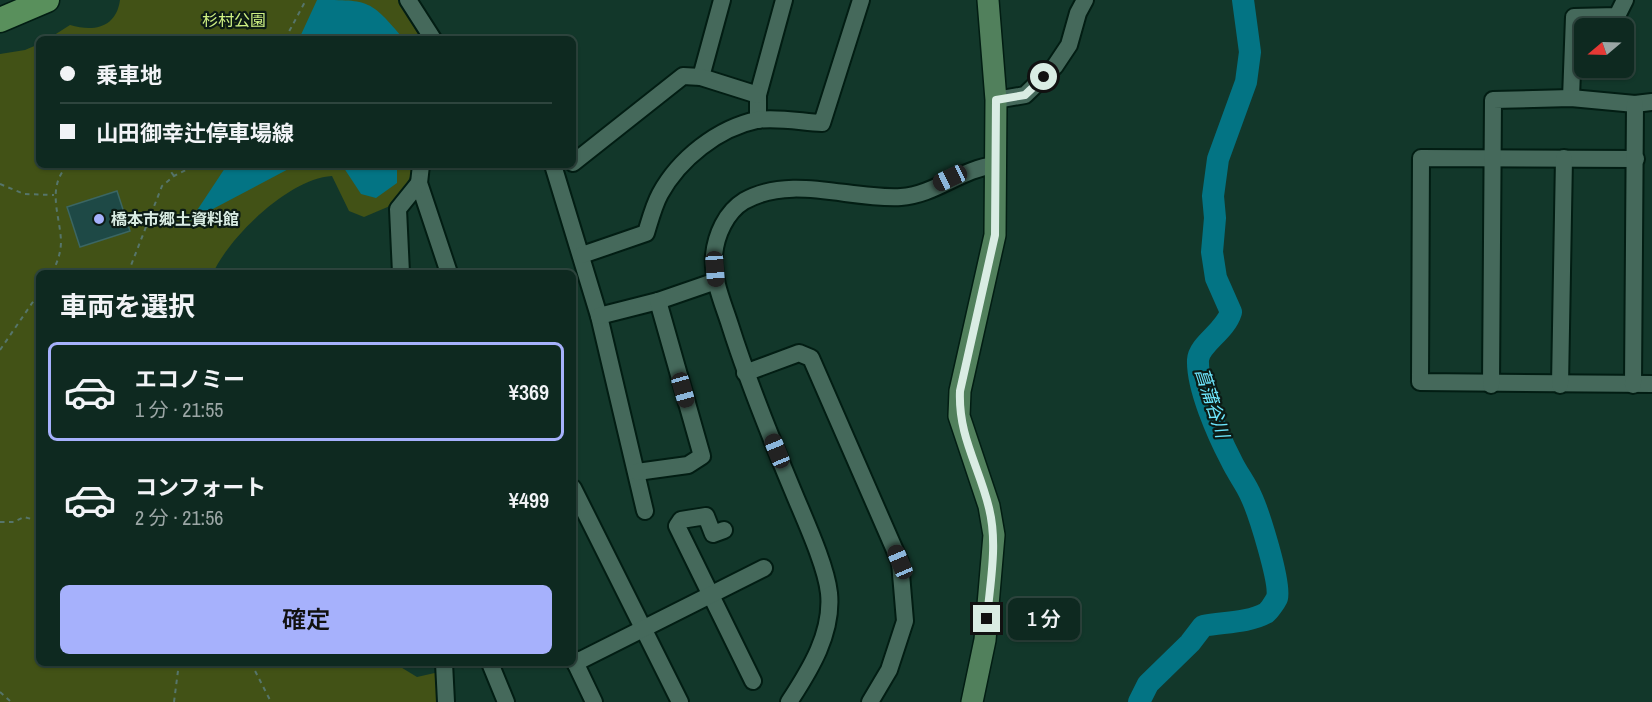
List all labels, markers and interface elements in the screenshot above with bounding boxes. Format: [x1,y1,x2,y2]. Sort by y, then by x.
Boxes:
park label: 杉村公園 [202,9,266,31]
north arrow [1574,18,1634,78]
map controls [1574,18,1634,78]
text: 乗車地 [96,60,162,90]
route start [1030,63,1057,90]
text: 山田御幸辻停車場線 [96,118,294,148]
car [930,162,970,194]
place label: 橋本市郷土資料館 [111,208,239,230]
marker: 橋本市郷土資料館 [92,212,106,226]
car [705,250,725,288]
text: 車両を選択 [60,288,195,324]
text: エコノミー [135,364,245,394]
icon: car [63,365,117,419]
water label: 菖蒲谷川 [1189,365,1236,443]
car [669,370,697,410]
text: ¥369 [509,377,549,407]
text: 1 分 · 21:55 [135,396,223,423]
car [762,431,792,471]
text: コンフォート [135,472,266,502]
icon: car [63,473,117,527]
text: ¥499 [509,485,549,515]
text: 2 分 · 21:56 [135,504,223,531]
car [885,542,915,582]
button: 確定 [60,585,552,654]
callout: 1 分 [1008,598,1080,640]
route end [973,605,1000,632]
text: 1 分 [1027,605,1061,632]

